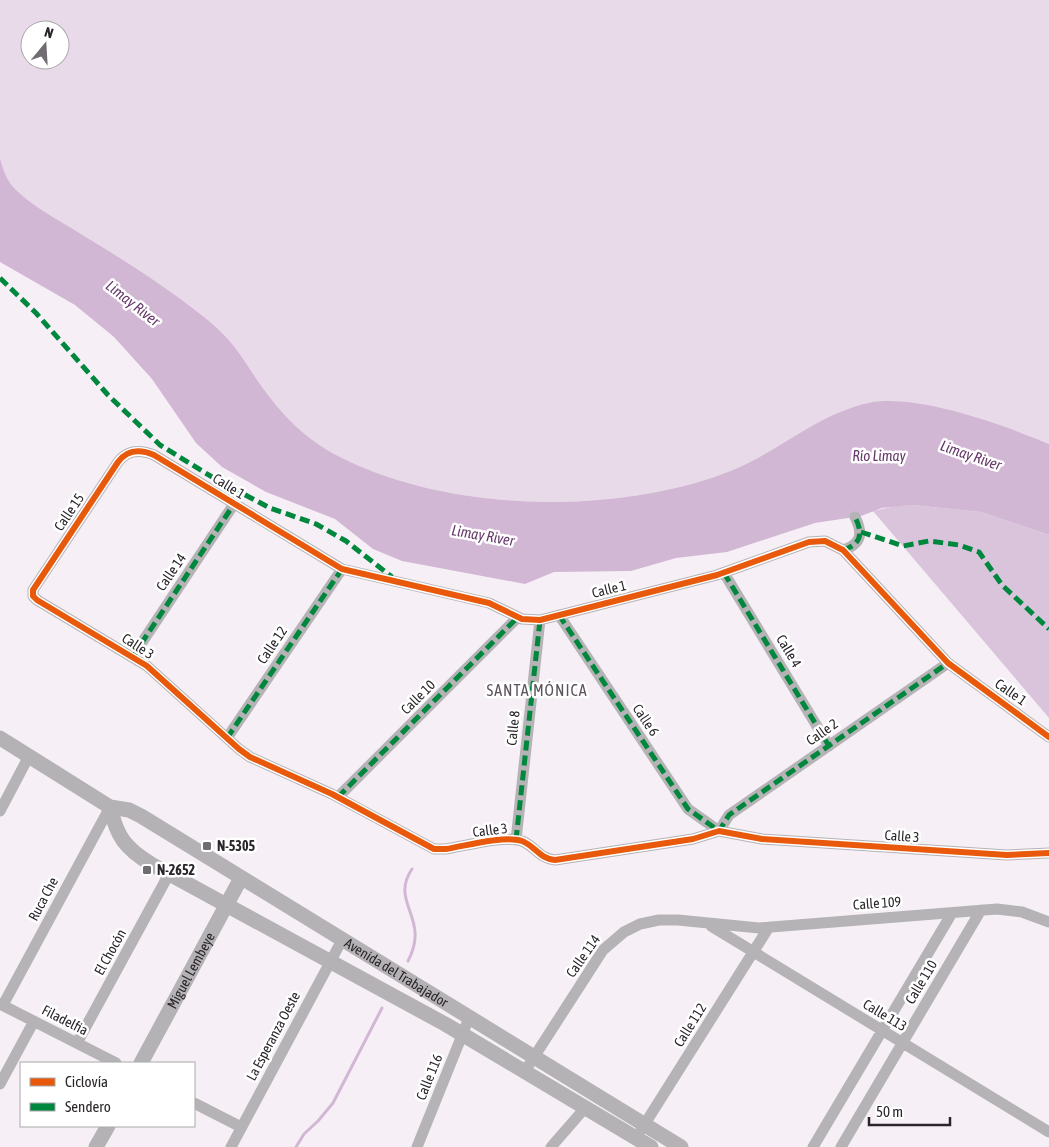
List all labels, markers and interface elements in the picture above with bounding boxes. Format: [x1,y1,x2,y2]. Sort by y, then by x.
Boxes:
north arrow [20,20,70,70]
text: N [43,24,55,42]
water label: Limay River [103,277,164,330]
water label: Limay River [938,437,1004,474]
water label: Río Limay [852,447,906,464]
street label: Calle 1 [210,470,248,502]
street label: Calle 15 [51,490,87,534]
water label: Limay River [450,521,516,549]
street label: Calle 14 [153,550,189,594]
street label: Calle 1 [590,577,628,601]
street label: Calle 12 [254,623,290,667]
street label: Calle 3 [119,630,157,662]
street label: Calle 4 [773,632,805,670]
street label: Calle 1 [992,675,1030,709]
street label: Calle 10 [398,676,439,717]
district label: SANTA MÓNICA [486,681,588,699]
street label: Calle 6 [630,701,663,739]
street label: Calle 8 [503,709,523,746]
street label: Calle 2 [803,715,841,749]
street label: Calle 3 [472,820,508,840]
street label: Calle 3 [884,827,920,845]
place label: N-5305 [217,838,255,854]
marker: N-5305 [201,840,213,852]
place label: N-2652 [157,862,195,878]
marker: N-2652 [141,864,153,876]
street label: Ruca Che [25,875,61,923]
street label: Calle 109 [852,893,902,913]
street label: El Chocón [91,926,129,978]
street label: Miguel Lembeye [164,930,218,1011]
street label: Calle 114 [563,931,604,980]
street label: Avenida del Trabajador [342,935,452,1011]
street label: Calle 110 [902,957,940,1007]
street label: La Esperanza Oeste [243,989,303,1083]
street label: Calle 113 [860,996,910,1034]
street label: Calle 112 [670,1000,710,1050]
street label: Filadelfia [39,1002,91,1038]
street label: Calle 116 [413,1051,446,1102]
legend [20,1062,195,1127]
text: Ciclovía [65,1073,108,1090]
scale bar [869,1094,950,1126]
text: Sendero [65,1098,111,1115]
text: 50 m [876,1103,903,1120]

